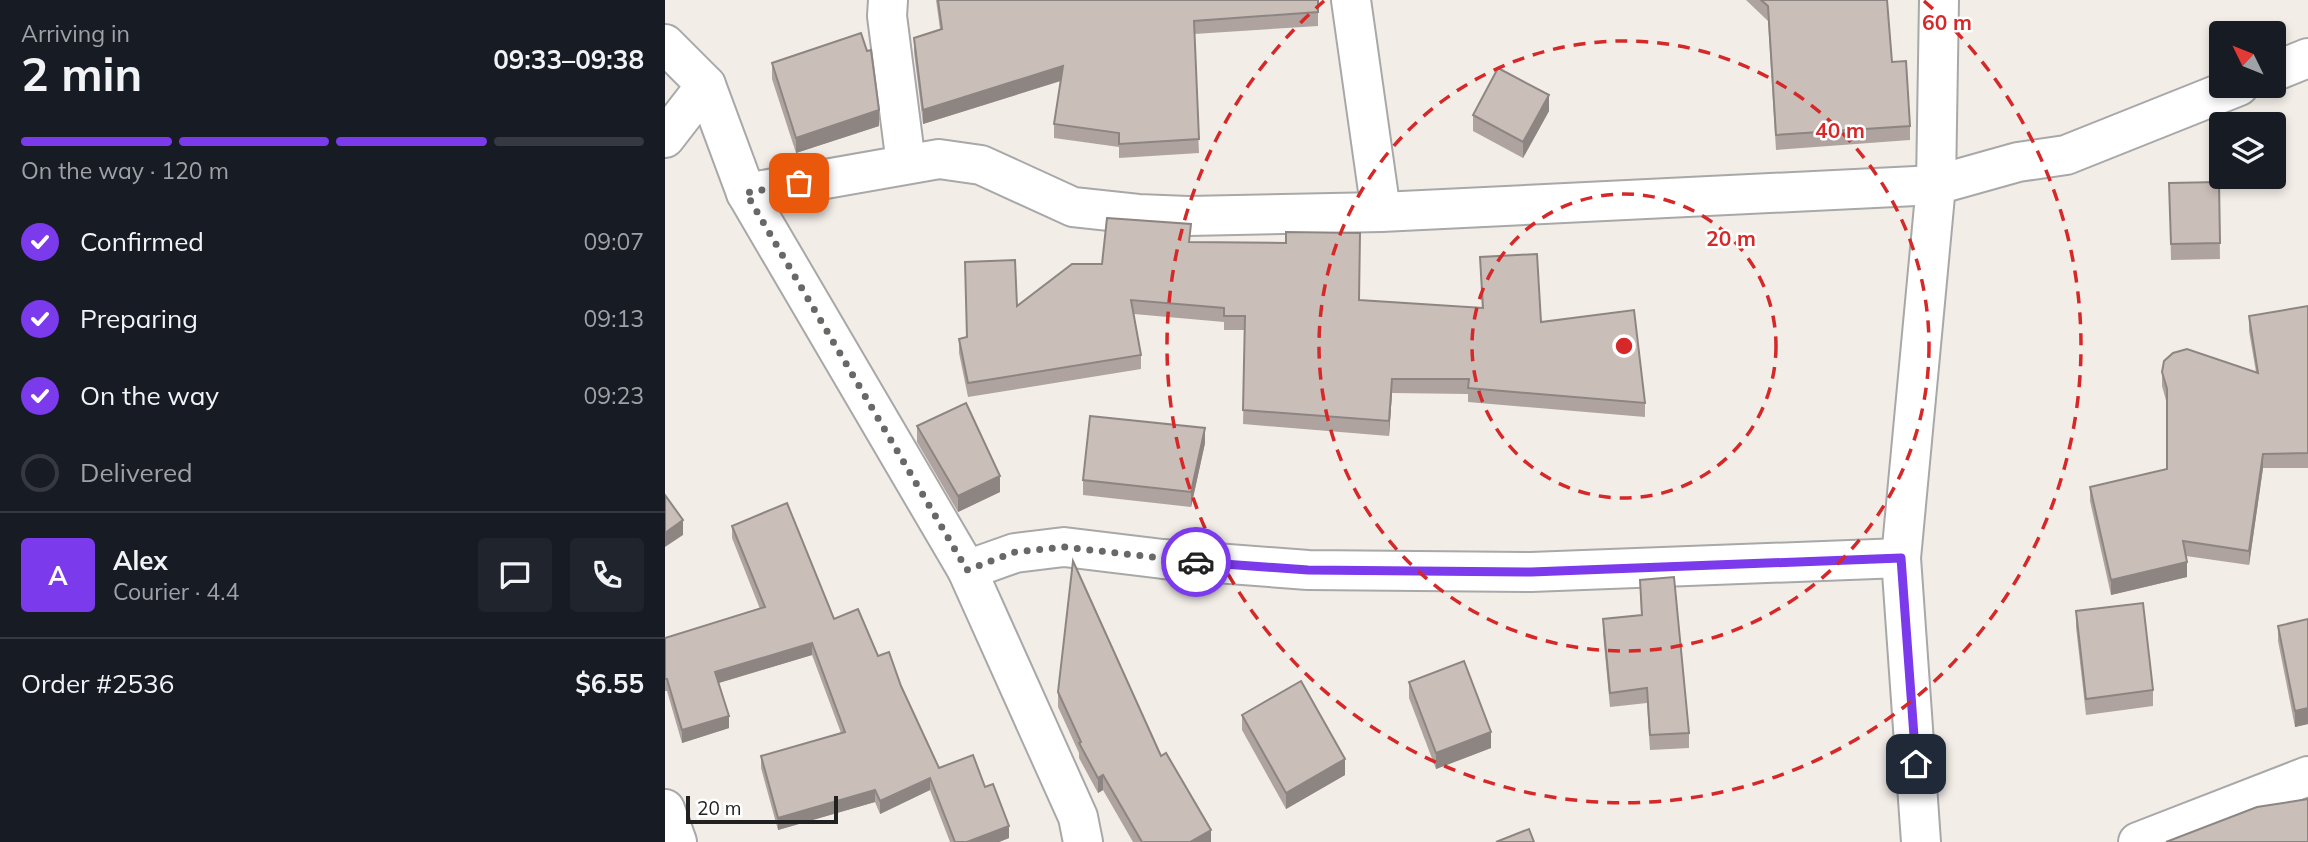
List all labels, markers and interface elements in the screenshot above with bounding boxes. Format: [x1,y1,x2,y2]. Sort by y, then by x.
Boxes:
text: 60 m [1922,9,1972,35]
text: Arriving in [21,19,130,48]
north arrow [2209,21,2285,98]
map controls [2209,21,2286,189]
text: 09:33–09:38 [493,43,644,76]
text: 2 min [21,45,142,103]
button: layers [2209,112,2286,189]
text: 40 m [1815,117,1865,143]
pin [769,153,829,213]
text: On the way · 120 m [21,156,229,185]
icon: bag [780,164,818,202]
icon: check [21,223,59,261]
text: Confirmed [80,225,204,258]
text: 20 m [1706,225,1756,251]
text: 09:07 [584,227,644,256]
icon: check [21,300,59,338]
text: Preparing [80,302,198,335]
text: 09:13 [584,304,644,333]
centre of rings [1612,334,1636,358]
icon: check [21,377,59,415]
text: On the way [80,379,219,412]
text: 09:23 [584,381,644,410]
text: Delivered [80,456,193,489]
courier [1161,527,1231,597]
button: chat [478,538,552,612]
button: phone [570,538,644,612]
icon: car [1177,543,1215,581]
text: Alex [113,544,168,577]
text: A [48,559,68,592]
text: Courier · 4.4 [113,577,239,606]
text: Order #2536 [21,667,174,700]
text: $6.55 [575,667,644,700]
pin [1886,734,1946,794]
icon: home [1897,745,1935,783]
scale bar [686,793,838,825]
text: 20 m [697,796,741,820]

